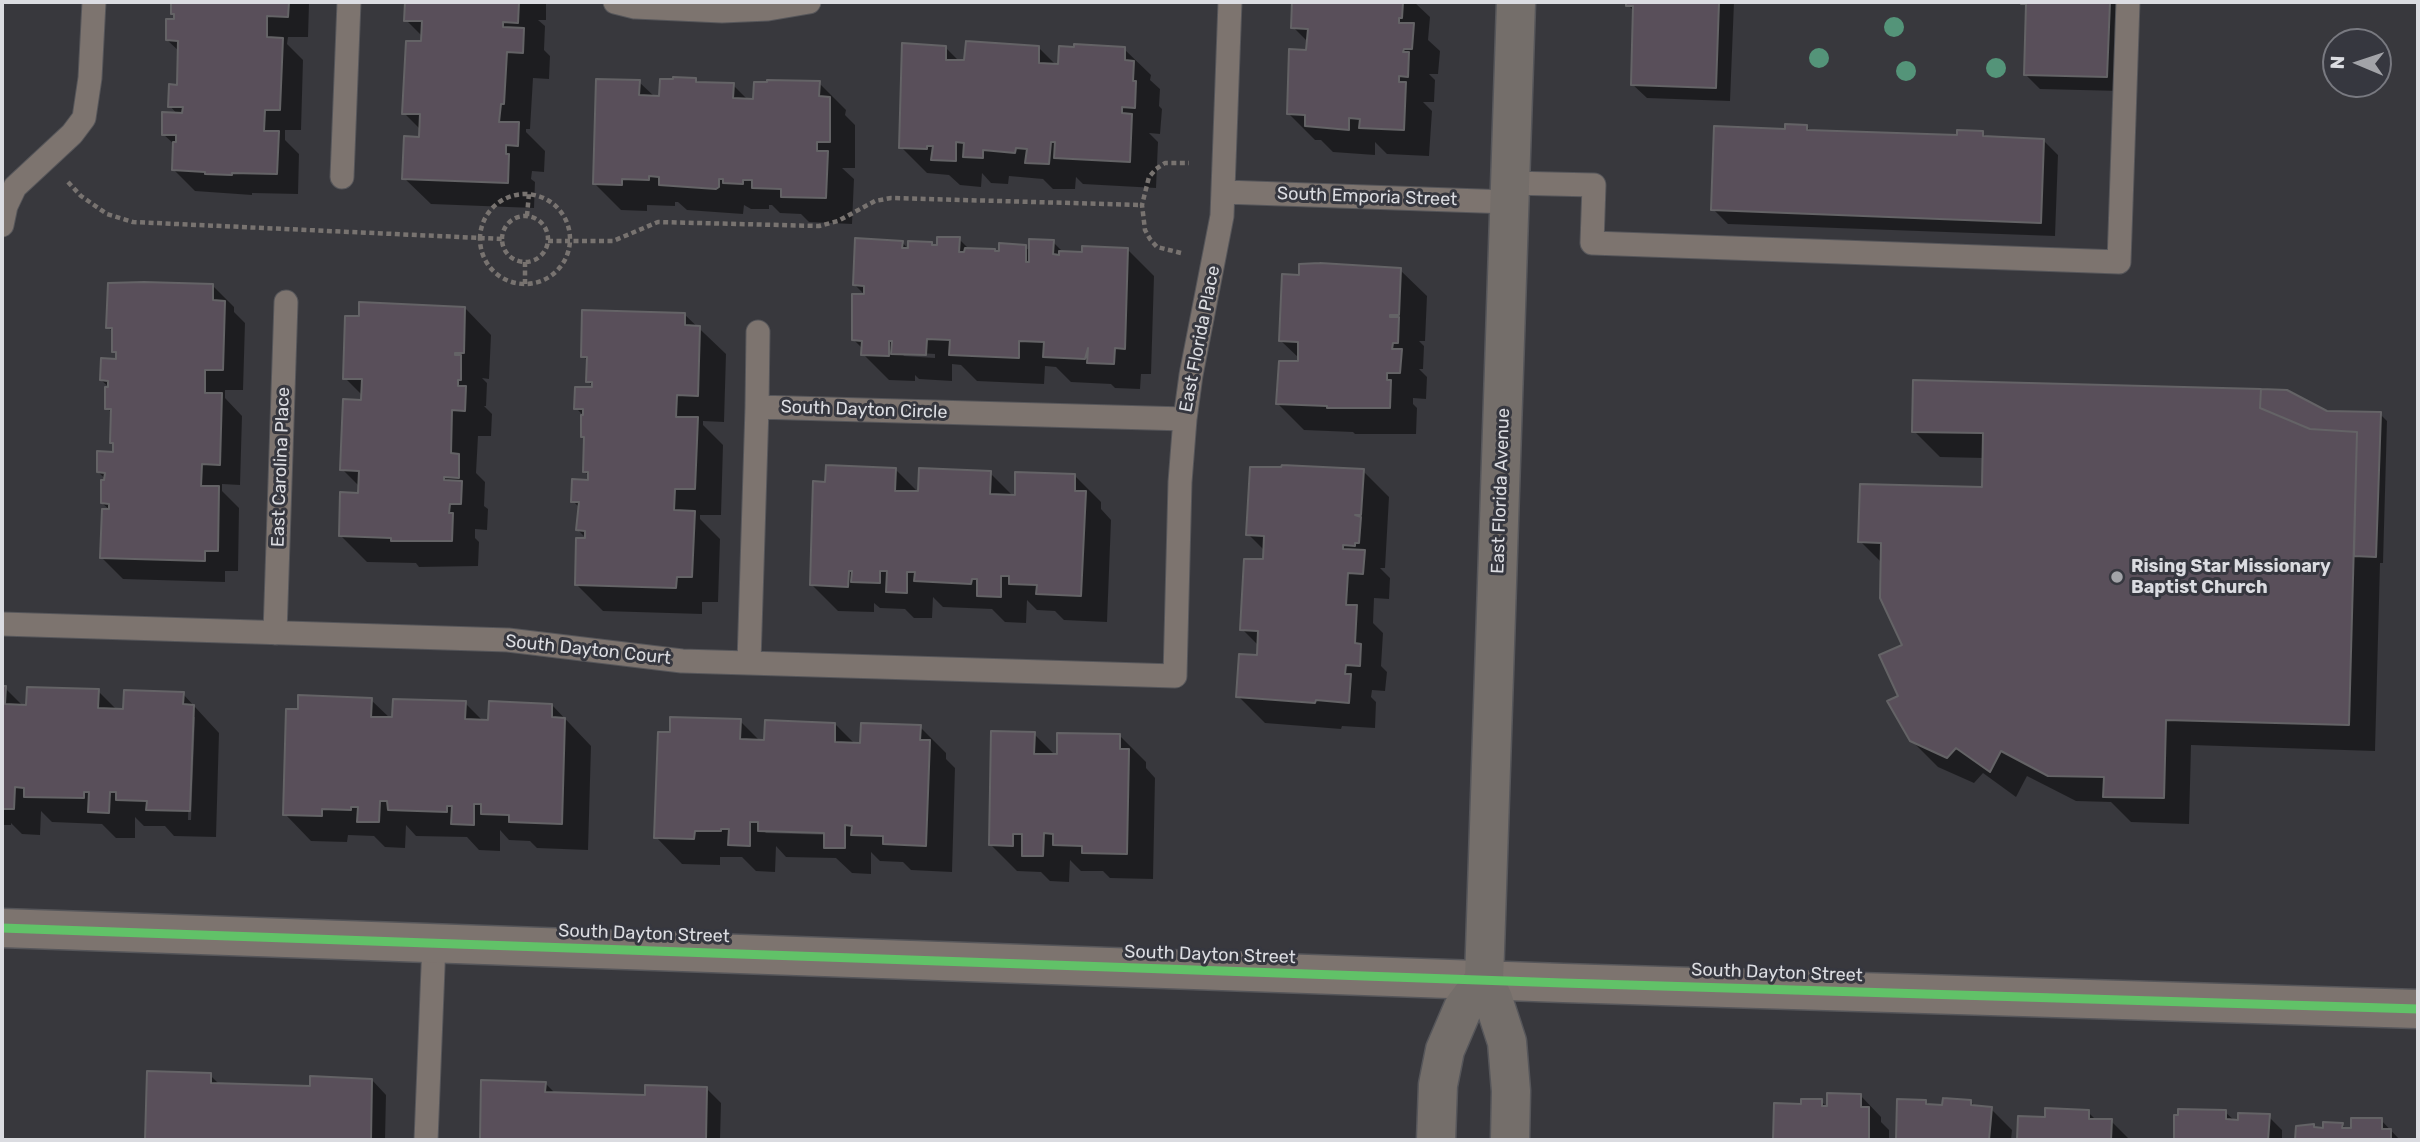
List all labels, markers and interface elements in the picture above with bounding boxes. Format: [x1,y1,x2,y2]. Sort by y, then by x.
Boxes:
north arrow [2322,28,2392,98]
text: N [2326,55,2349,70]
street label: South Emporia Street [1277,183,1457,211]
street label: East Florida Place [1175,264,1225,414]
street label: East Carolina Place [267,387,295,547]
street label: South Dayton Circle [780,396,948,424]
street label: East Florida Avenue [1487,408,1515,574]
place label: Rising Star Missionary Baptist Church [2131,556,2331,598]
marker: Rising Star Missionary Baptist Church [2109,569,2125,585]
street label: South Dayton Court [504,631,672,669]
street label: South Dayton Street [558,920,730,948]
street label: South Dayton Street [1124,941,1296,969]
street label: South Dayton Street [1691,959,1863,987]

